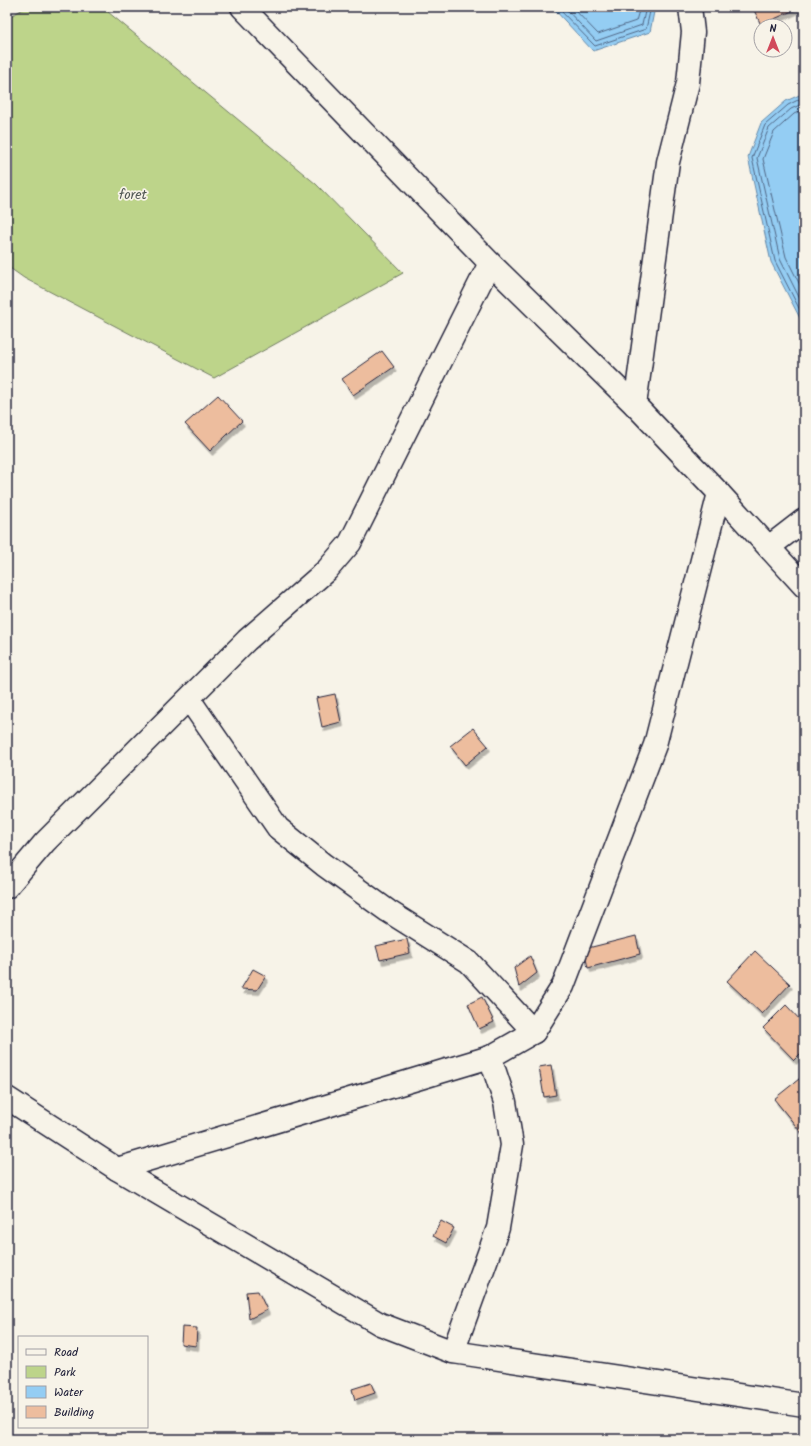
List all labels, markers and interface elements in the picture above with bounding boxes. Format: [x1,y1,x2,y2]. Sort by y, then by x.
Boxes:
north arrow [753,18,793,58]
text: N [770,20,777,38]
park label: foret [119,184,148,206]
legend [18,1336,148,1428]
text: Road [54,1343,79,1362]
text: Park [54,1363,76,1382]
text: Water [54,1383,84,1402]
text: Building [54,1403,94,1422]

